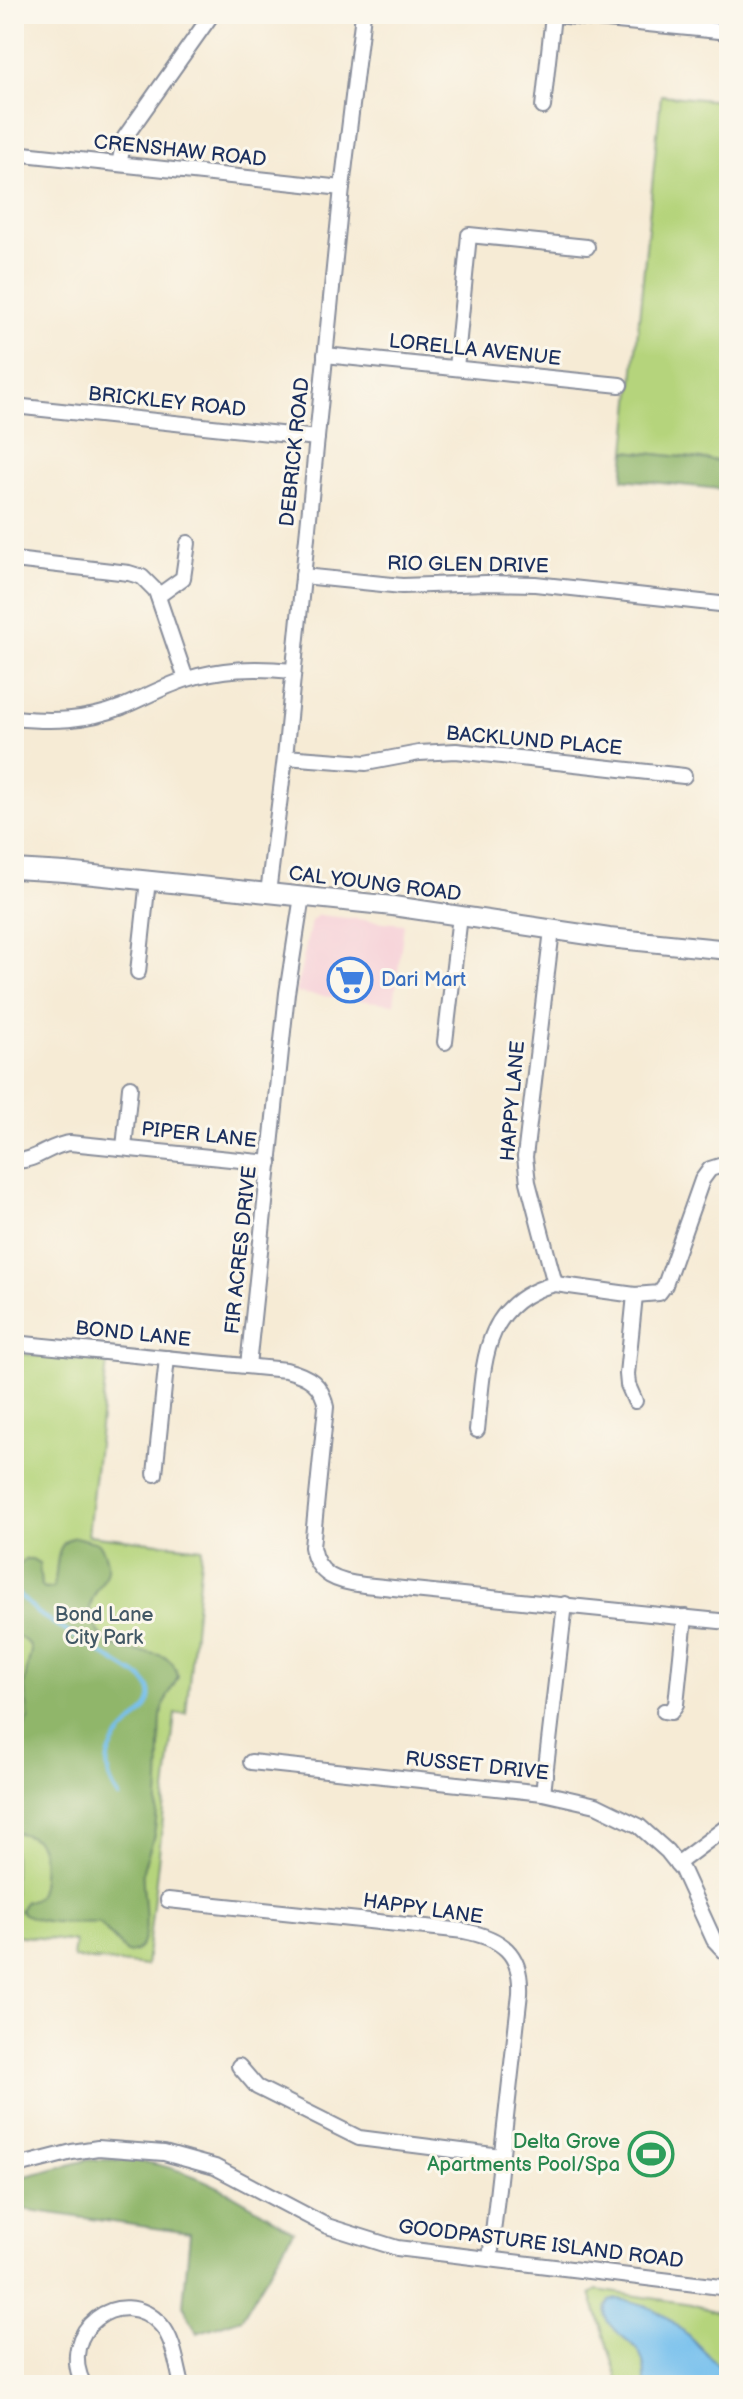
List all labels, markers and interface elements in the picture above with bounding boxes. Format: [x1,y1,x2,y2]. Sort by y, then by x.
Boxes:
street label: CRENSHAW ROAD [92,130,268,172]
street label: LORELLA AVENUE [388,329,562,371]
street label: DEBRICK ROAD [275,376,315,528]
street label: BRICKLEY ROAD [87,382,247,422]
street label: RIO GLEN DRIVE [387,552,549,578]
street label: BACKLUND PLACE [445,721,623,761]
street label: CAL YOUNG ROAD [287,861,463,907]
supermarket icon: Dari Mart [326,956,374,1004]
place label: Dari Mart [381,968,466,992]
street label: HAPPY LANE [496,1040,530,1162]
street label: PIPER LANE [140,1117,258,1153]
street label: FIR ACRES DRIVE [220,1165,262,1335]
street label: BOND LANE [74,1316,192,1352]
park label: Bond Lane City Park [55,1603,153,1650]
street label: RUSSET DRIVE [404,1747,550,1785]
street label: HAPPY LANE [361,1889,485,1929]
place label: Delta Grove Apartments Pool/Spa [427,2130,620,2177]
sports icon: Delta Grove Apartments Pool/Spa [627,2130,675,2178]
street label: GOODPASTURE ISLAND ROAD [397,2215,685,2273]

